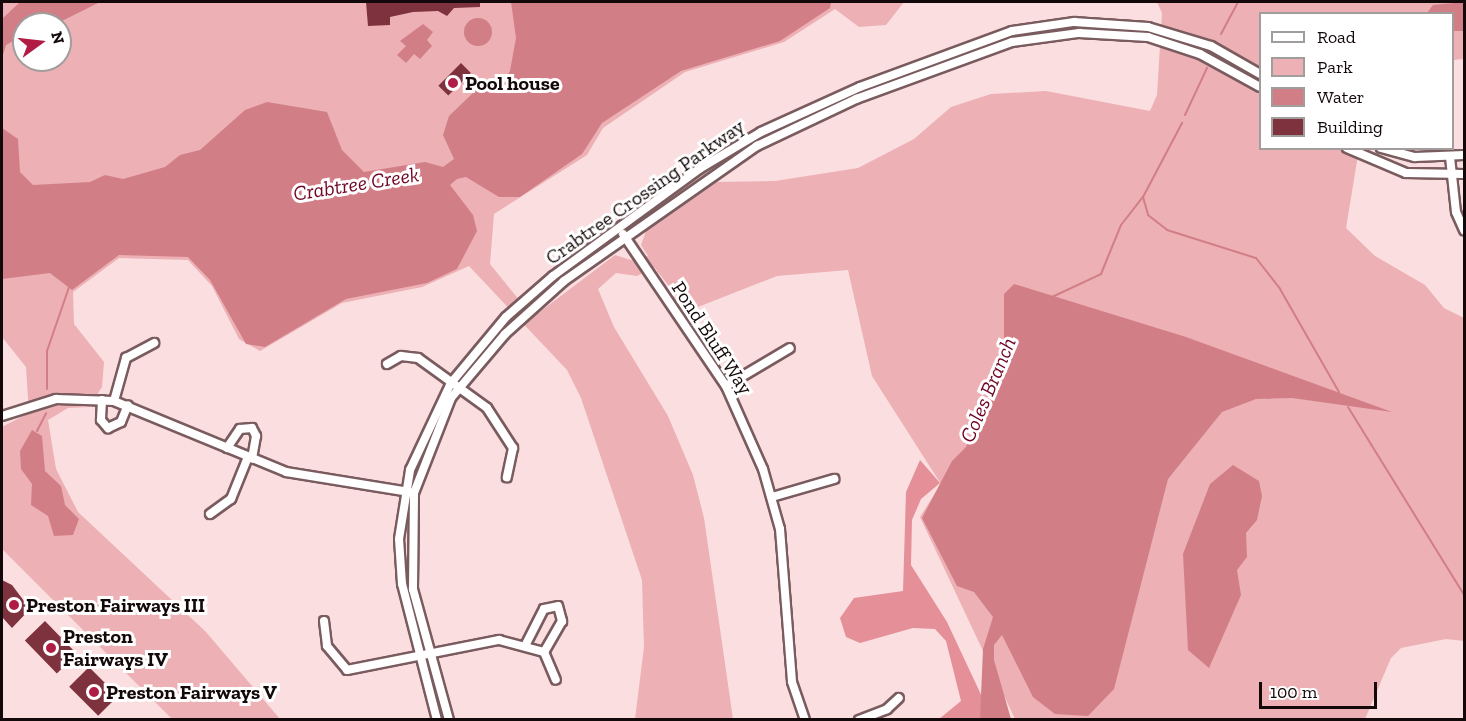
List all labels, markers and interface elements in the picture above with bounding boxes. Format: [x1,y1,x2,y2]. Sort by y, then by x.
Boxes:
north arrow [12,12,72,72]
legend [1259,12,1454,150]
text: Road [1317,26,1356,48]
text: N [47,29,69,46]
text: Park [1317,56,1353,78]
place label: Pool house [465,71,560,95]
marker: Pool house [446,76,460,90]
text: Water [1317,86,1364,108]
street label: Crabtree Crossing Parkway [541,114,749,270]
text: Building [1317,116,1383,138]
water label: Crabtree Creek [291,162,421,206]
street label: Pond Bluff Way [666,277,758,399]
water label: Coles Branch [955,334,1021,446]
place label: Preston Fairways III [26,593,205,617]
marker: Preston Fairways III [7,598,21,612]
place label: Preston Fairways IV [63,624,168,671]
marker: Preston Fairways IV [44,641,58,655]
scale bar [1262,670,1380,708]
place label: Preston Fairways V [106,680,278,704]
text: 100 m [1270,681,1317,703]
marker: Preston Fairways V [87,685,101,699]

